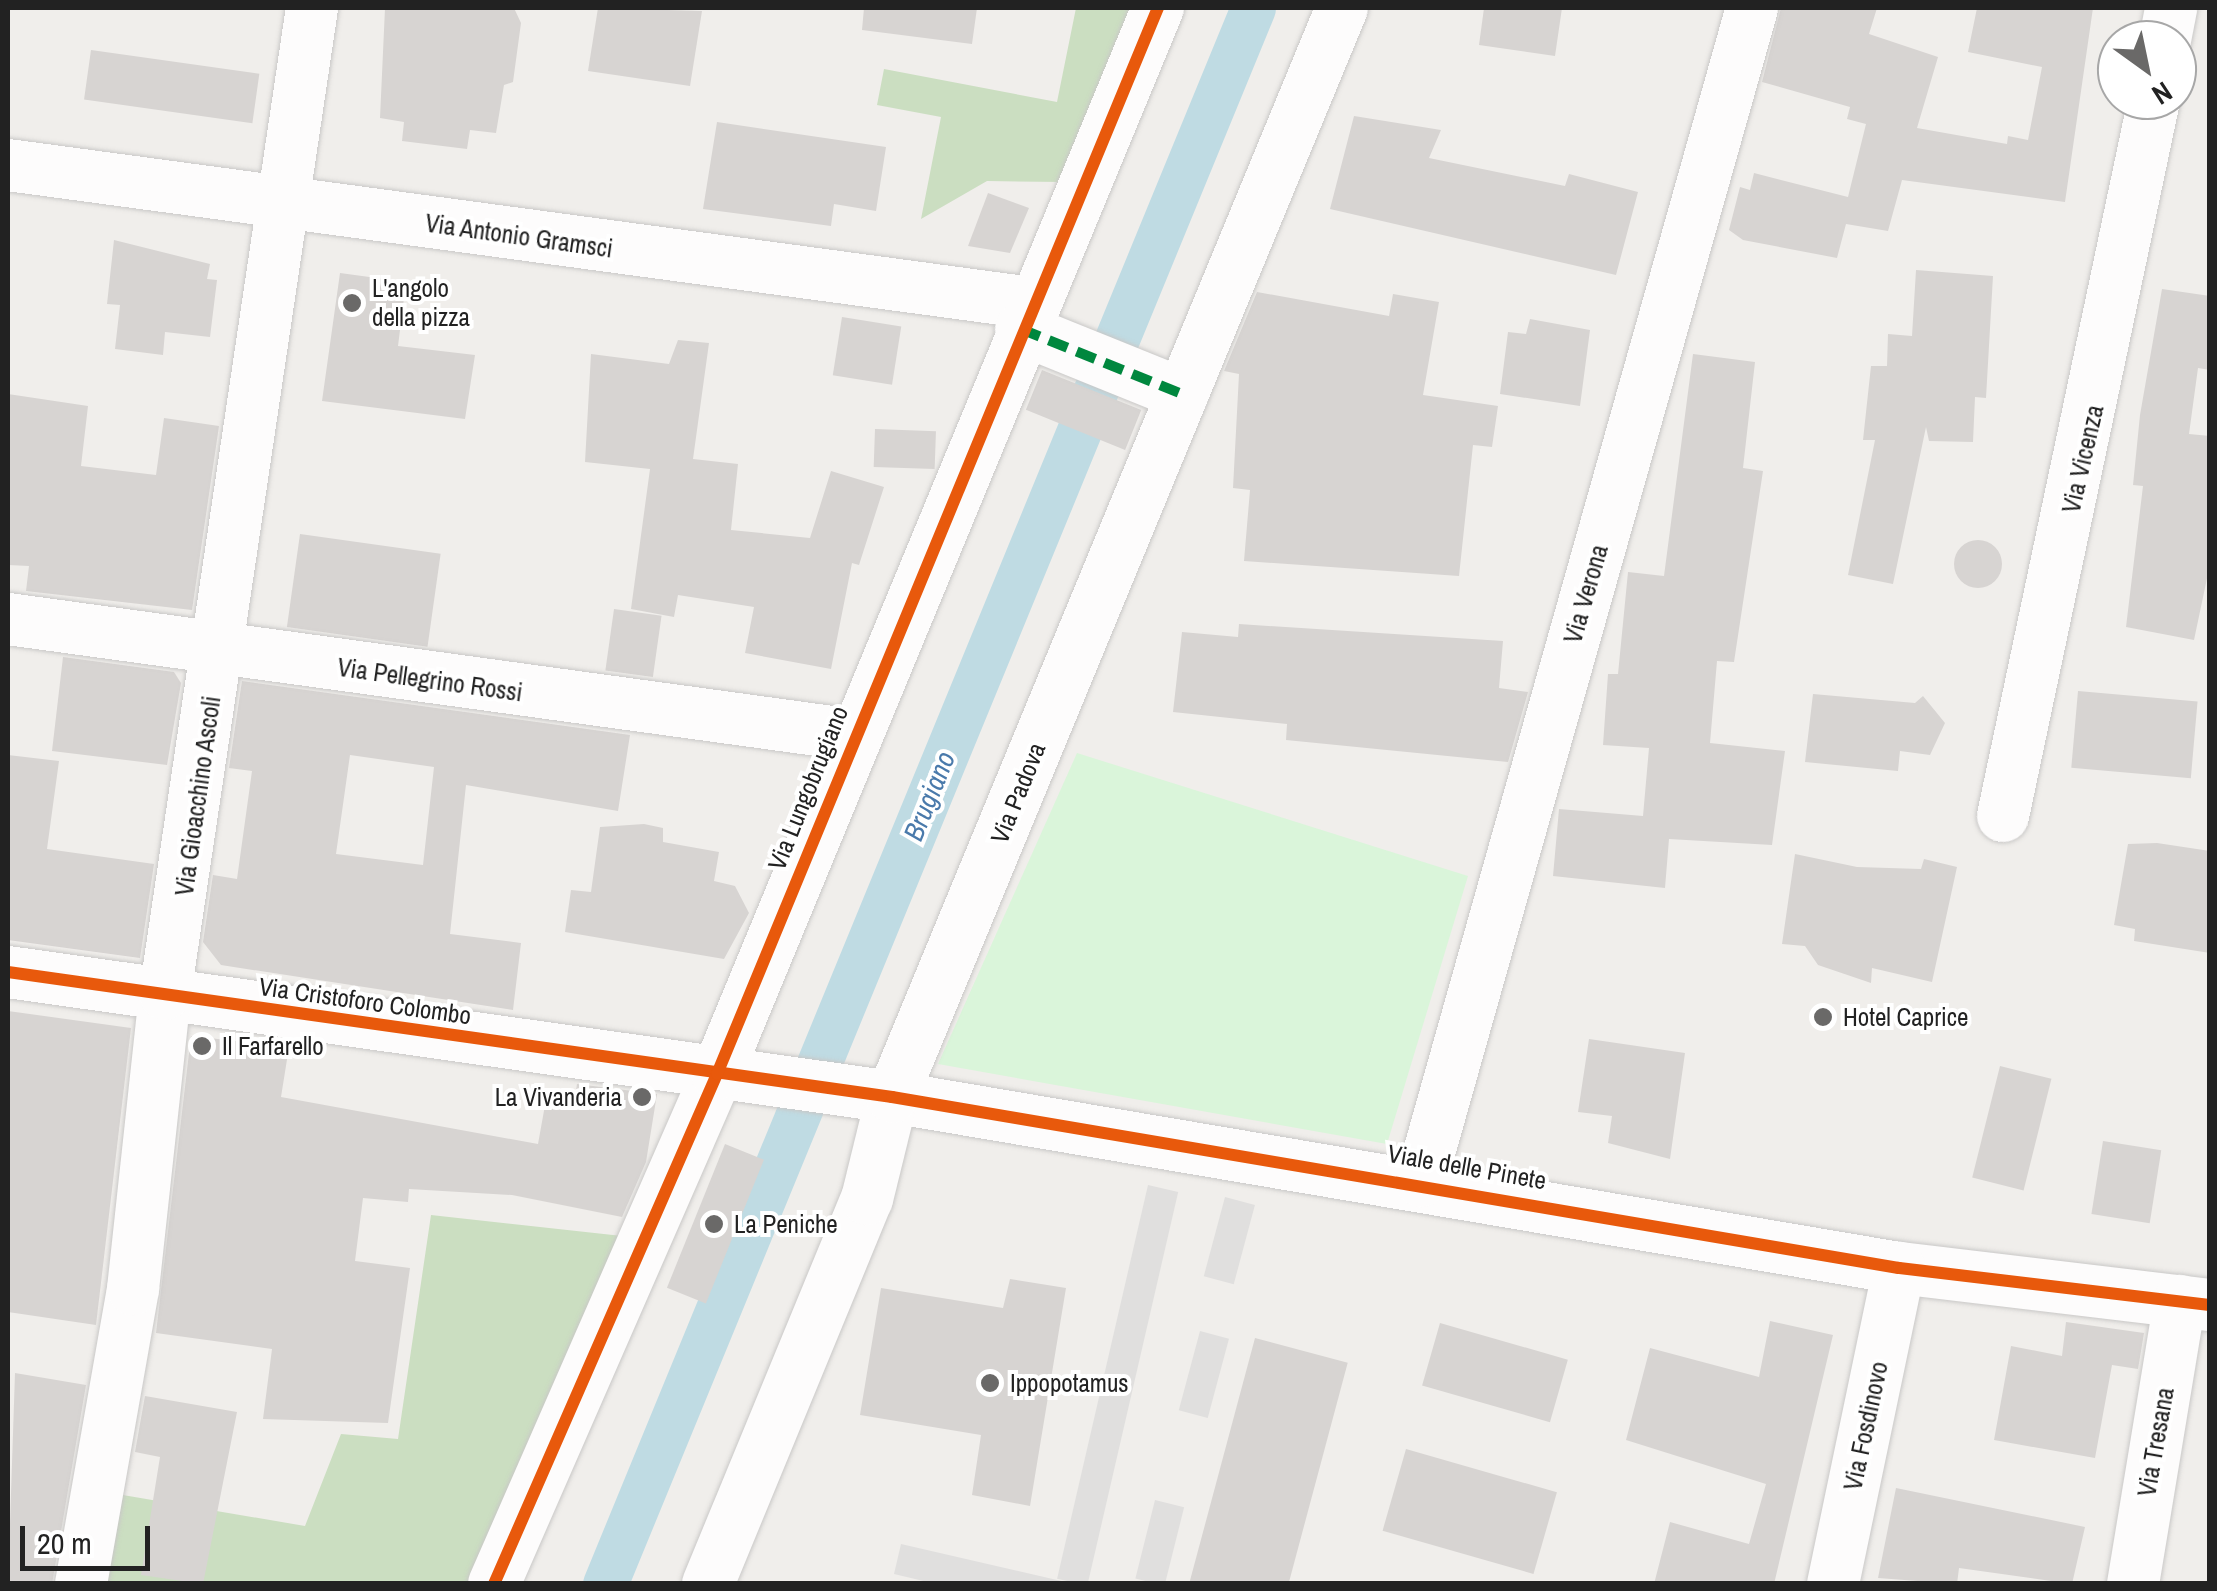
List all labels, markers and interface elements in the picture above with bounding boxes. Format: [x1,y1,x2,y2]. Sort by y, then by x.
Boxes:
north arrow [2097,20,2197,120]
text: N [2145,73,2180,114]
street label: Via Antonio Gramsci [423,208,615,264]
place label: L'angolo della pizza [372,274,470,333]
marker: L'angolo della pizza [341,292,363,314]
street label: Via Vicenza [2056,402,2110,516]
street label: Via Verona [1558,541,1614,647]
street label: Via Pellegrino Rossi [336,652,524,708]
street label: Via Gioacchino Ascoli [169,694,227,898]
street label: Via Lungobrugiano [761,702,855,874]
street label: Via Padova [984,738,1052,848]
water label: Brugiano [896,747,962,845]
street label: Via Cristoforo Colombo [257,971,473,1031]
place label: Hotel Caprice [1843,1002,1968,1032]
marker: Hotel Caprice [1812,1006,1834,1028]
place label: Il Farfarello [222,1031,324,1061]
marker: Il Farfarello [191,1035,213,1057]
place label: La Vivanderia [495,1082,622,1112]
marker: La Vivanderia [631,1086,653,1108]
street label: Viale delle Pinete [1385,1138,1549,1196]
place label: La Peniche [734,1209,838,1239]
marker: La Peniche [703,1213,725,1235]
street label: Via Fosdinovo [1838,1359,1894,1493]
place label: Ippopotamus [1010,1368,1129,1398]
marker: Ippopotamus [979,1372,1001,1394]
street label: Via Tresana [2132,1385,2180,1499]
scale bar [25,1506,155,1568]
text: 20 m [37,1523,92,1563]

